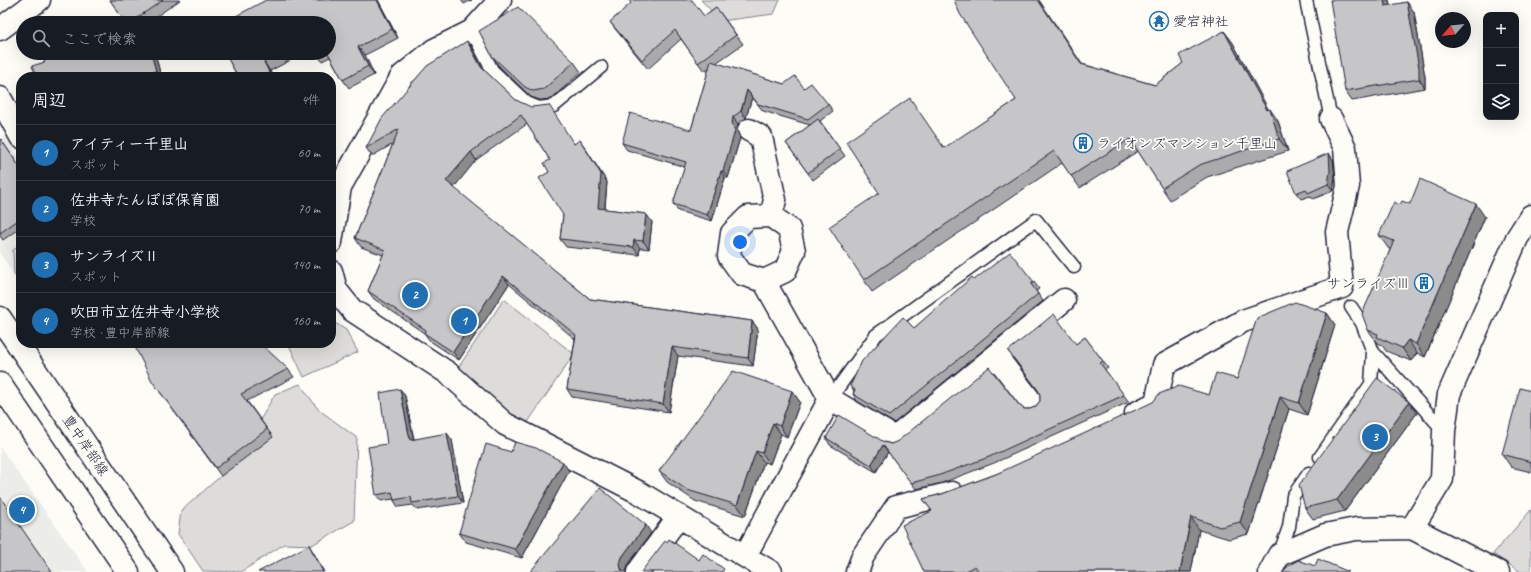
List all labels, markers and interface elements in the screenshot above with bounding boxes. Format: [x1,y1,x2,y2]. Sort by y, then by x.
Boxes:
temple icon: 愛宕神社 [1148,10,1170,32]
north arrow [1435,12,1471,48]
map controls [1483,12,1519,120]
button: + [1483,12,1519,48]
place label: 愛宕神社 [1173,13,1229,30]
search box [16,16,336,60]
icon: search [30,27,52,49]
text: ここで検索 [62,30,137,49]
button: − [1483,48,1519,84]
button: layers [1483,84,1519,120]
text: 周辺 [32,90,66,111]
text: 4件 [301,92,320,108]
building icon: ライオンズマンション千里山 [1072,132,1094,154]
text: アイティー千里山 [70,135,189,154]
place label: ライオンズマンション千里山 [1097,135,1277,152]
text: 1 [42,145,48,161]
text: 60 m [298,145,320,161]
text: スポット [70,157,122,173]
text: 佐井寺たんぽぽ保育園 [70,191,220,210]
text: 2 [42,201,48,217]
text: 70 m [298,201,320,217]
text: 学校 [70,213,96,229]
your location [730,232,750,252]
text: サンライズⅡ [70,247,159,266]
text: 3 [42,257,48,273]
text: 140 m [292,257,320,273]
text: スポット [70,269,122,285]
building icon: サンライズⅢ [1413,272,1435,294]
place label: サンライズⅢ [1327,275,1410,292]
pin: 2 [402,280,428,310]
text: 吹田市立佐井寺小学校 [70,303,220,322]
pin: 1 [451,306,477,336]
text: 4 [42,313,48,329]
text: 160 m [292,313,320,329]
text: 学校 · 豊中岸部線 [70,325,170,341]
street label: 豊中岸部線 [59,412,112,479]
pin: 3 [1362,422,1388,452]
pin: 4 [9,495,35,525]

